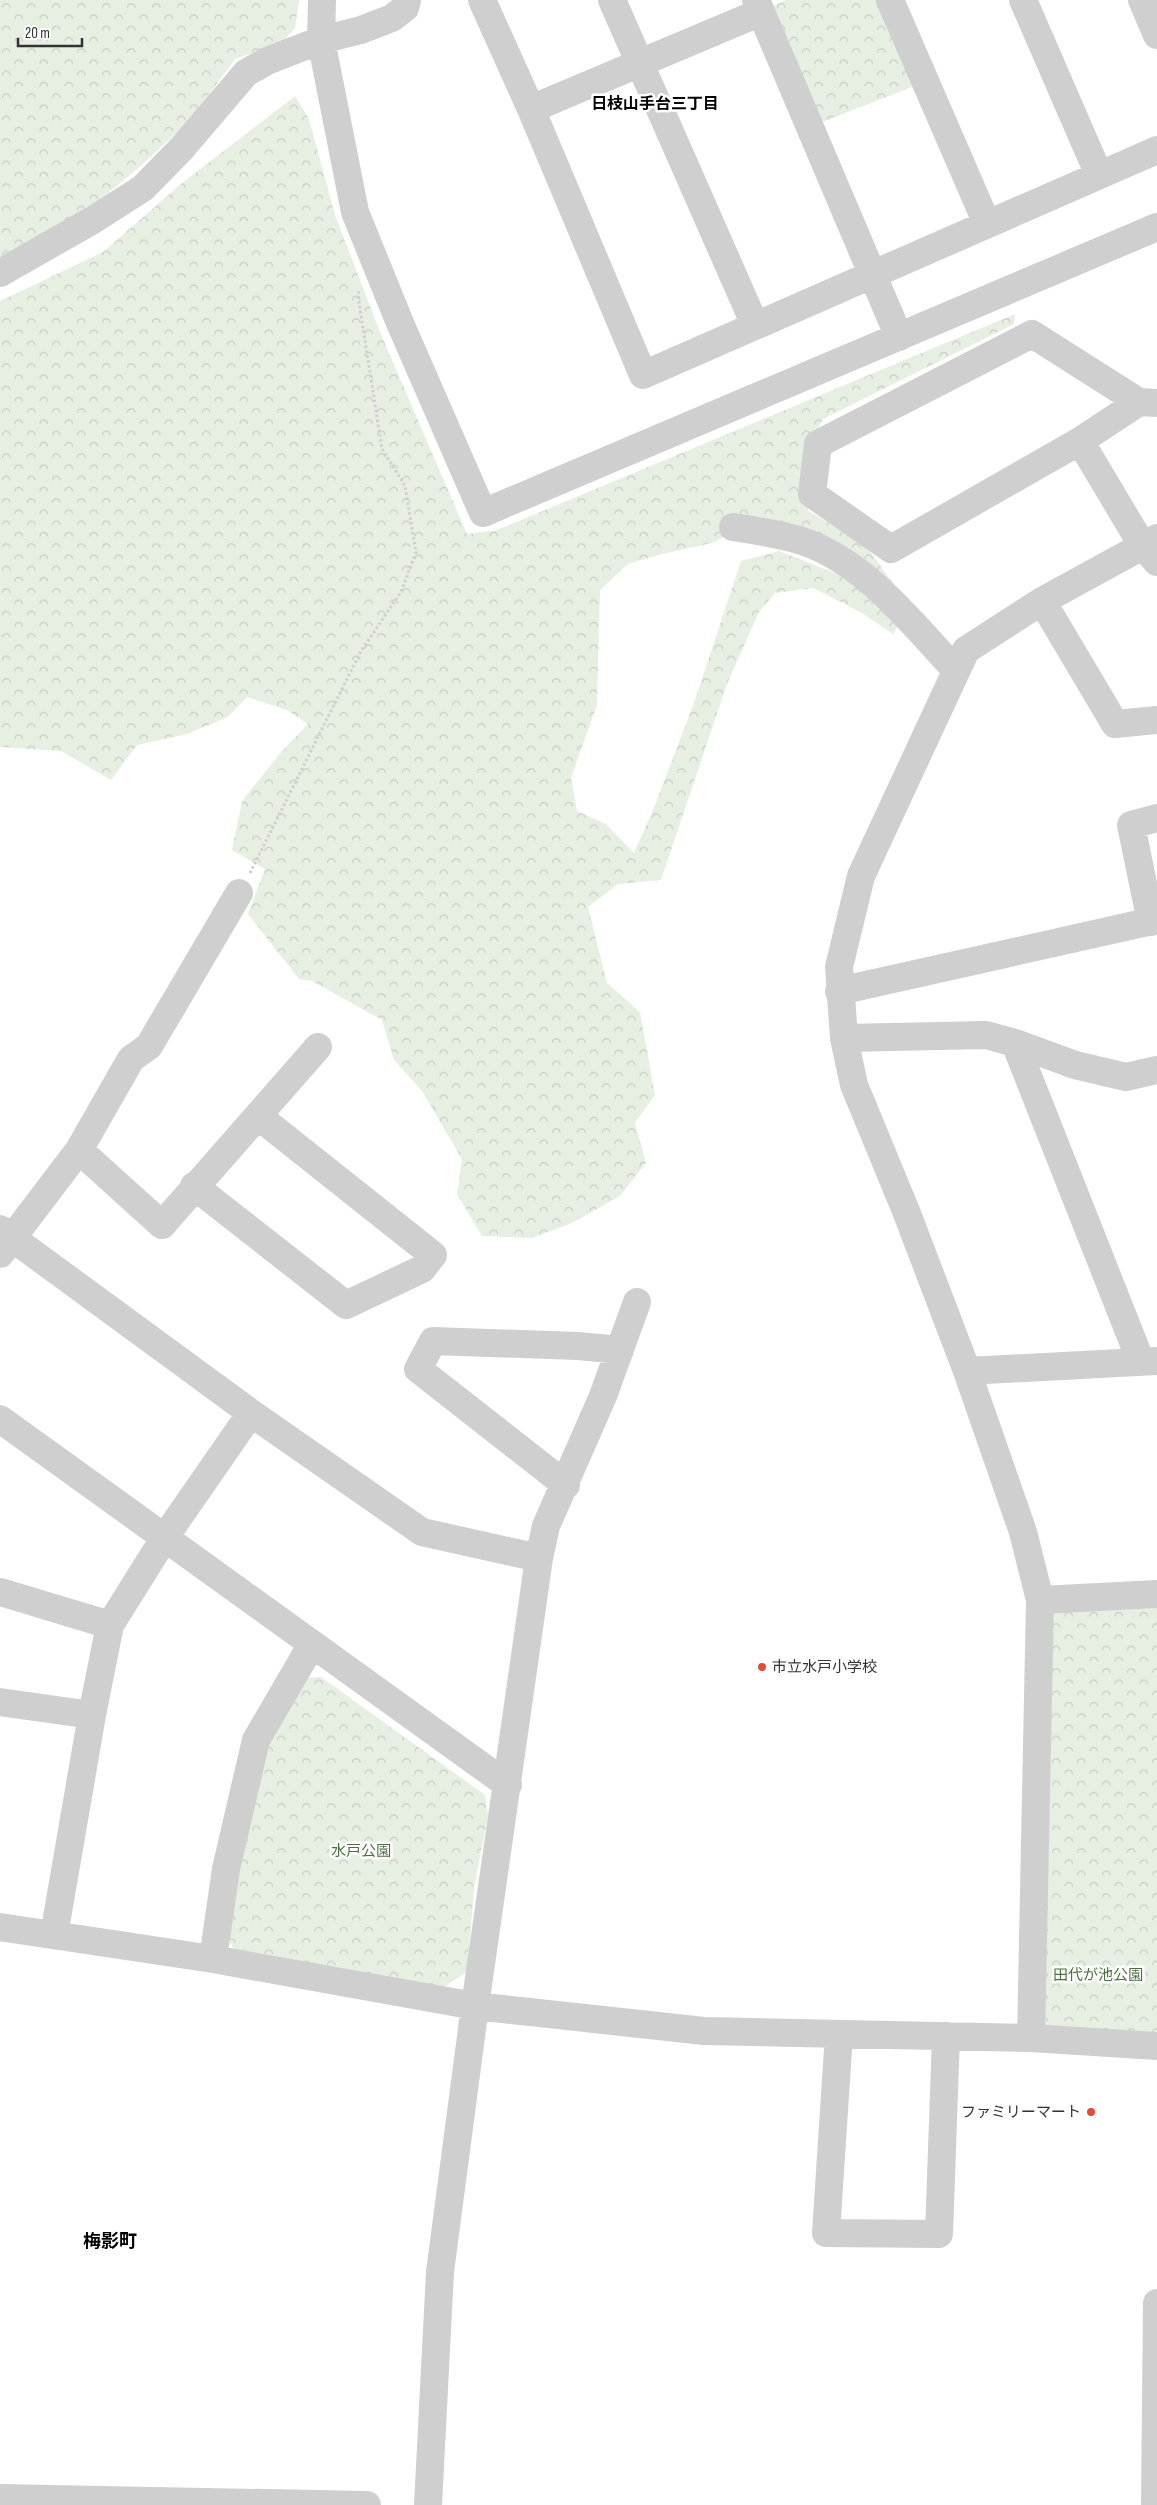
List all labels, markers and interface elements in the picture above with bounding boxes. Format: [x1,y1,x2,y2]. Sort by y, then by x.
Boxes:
scale bar [18,15,81,47]
text: 20 m [25,24,50,43]
district label: 日枝山手台三丁目 [591,95,719,114]
place label: 市立水戸小学校 [772,1658,877,1677]
marker: 市立水戸小学校 [756,1661,768,1673]
park label: 水戸公園 [331,1842,391,1861]
park label: 田代が池公園 [1053,1966,1143,1985]
place label: ファミリーマート [961,2103,1081,2122]
marker: ファミリーマート [1085,2106,1097,2118]
district label: 梅影町 [83,2231,137,2252]

